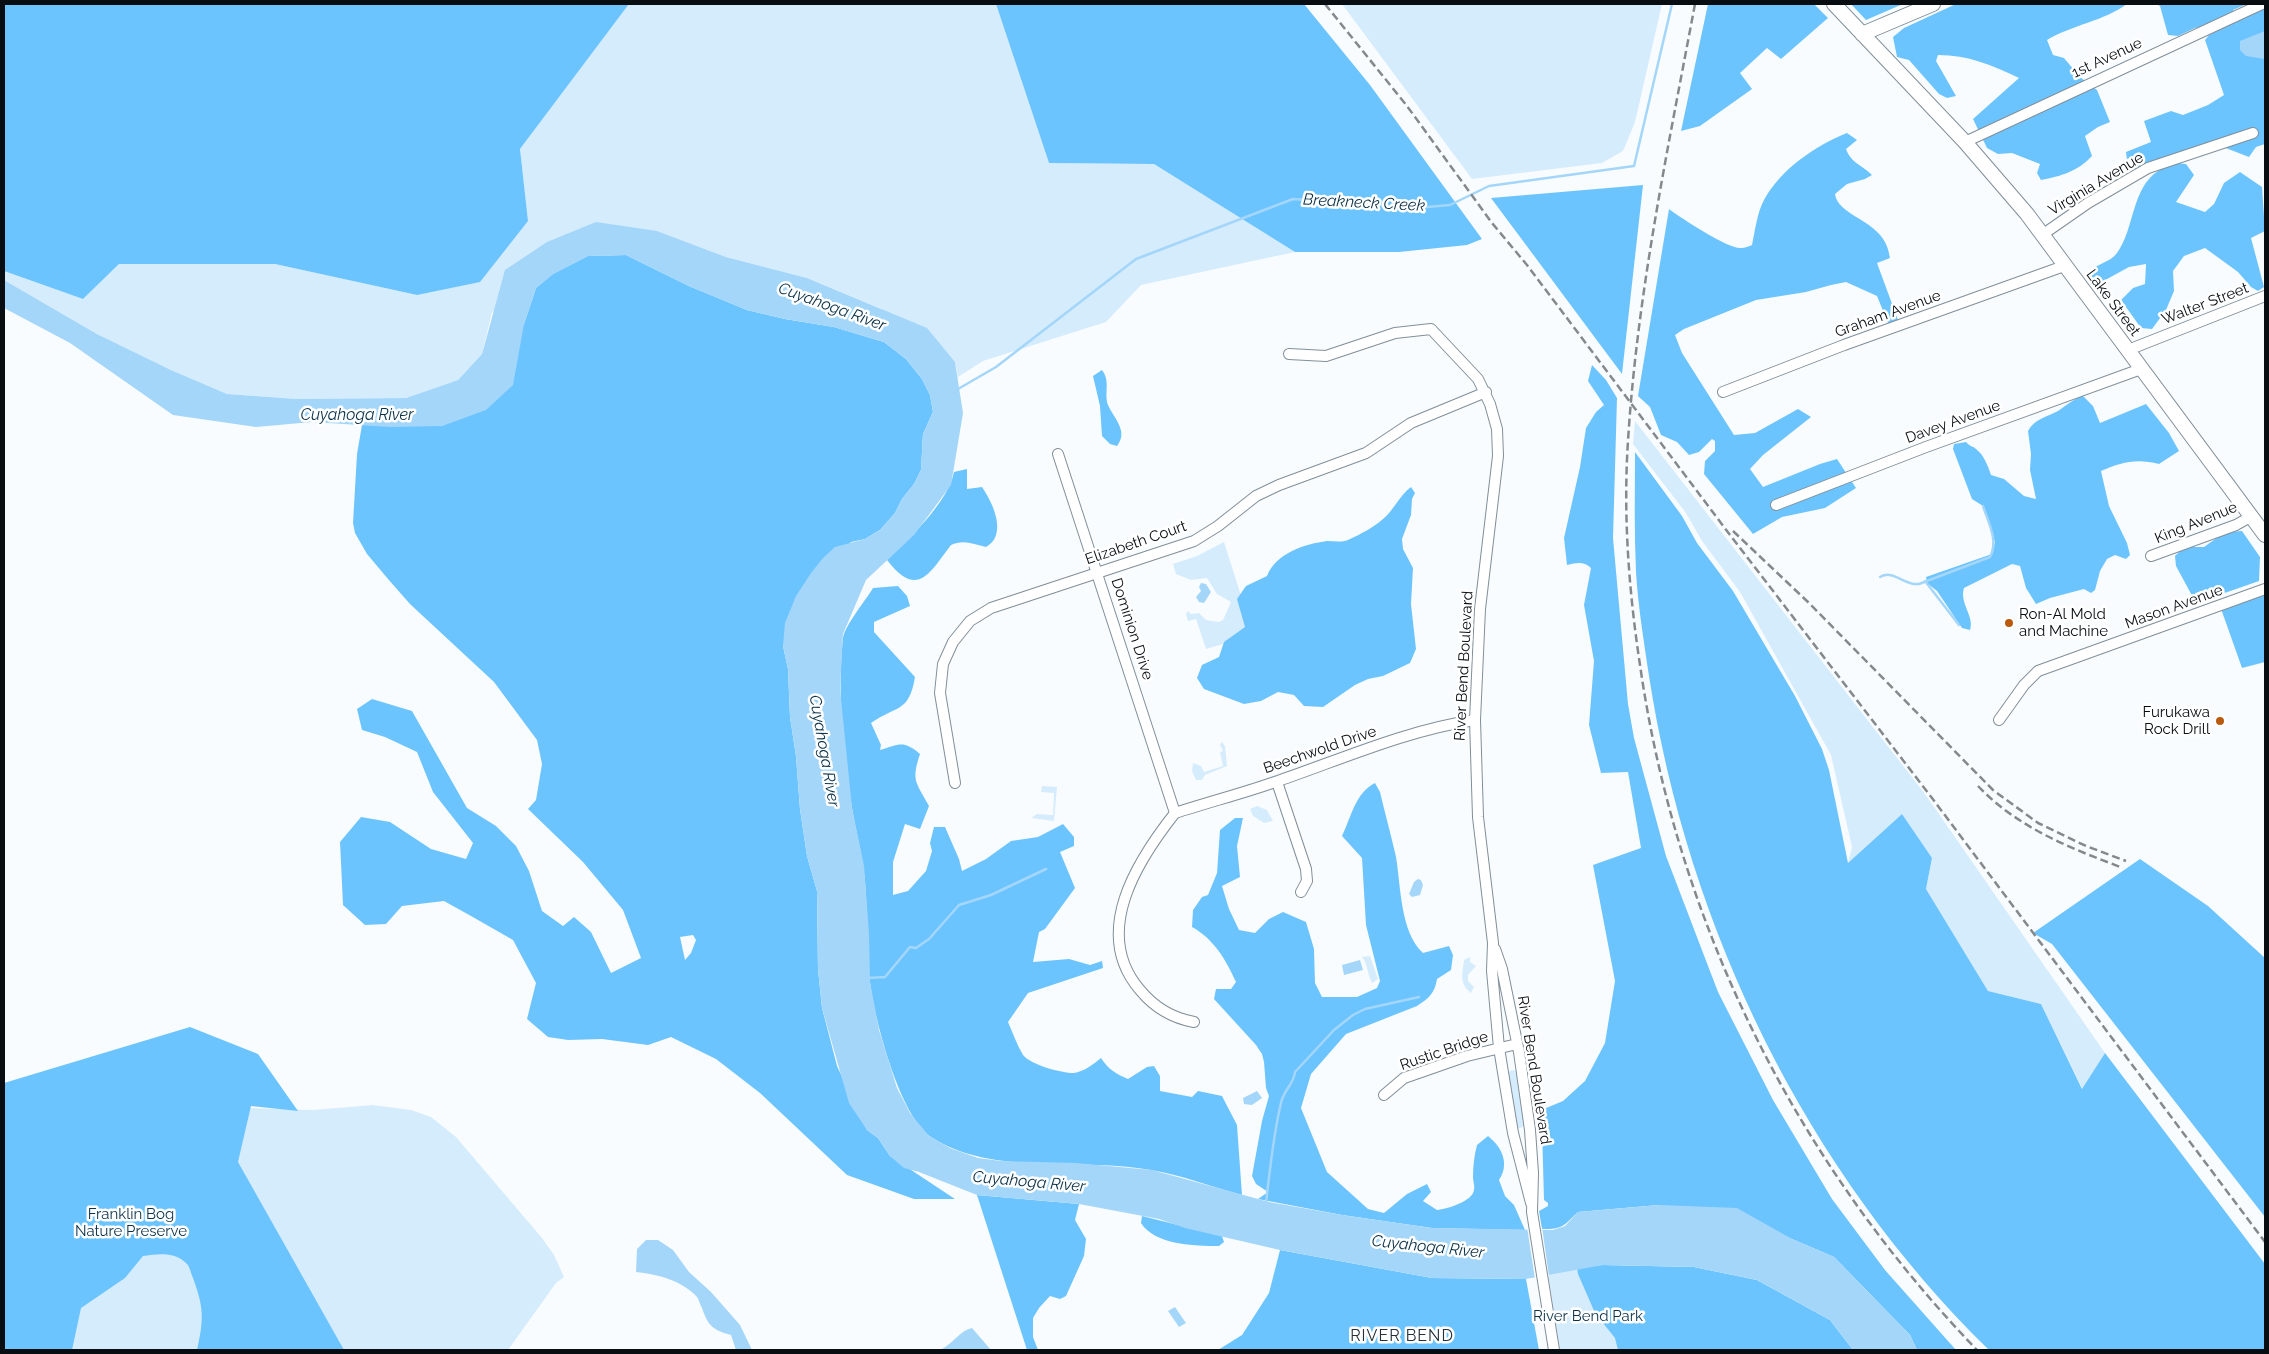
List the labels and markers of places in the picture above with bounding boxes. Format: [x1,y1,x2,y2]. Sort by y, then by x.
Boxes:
place label: Ron-Al Mold and Machine [2019,605,2108,640]
marker: Ron-Al Mold and Machine [2003,617,2015,629]
place label: Furukawa Rock Drill [2143,703,2210,738]
marker: Furukawa Rock Drill [2214,715,2226,727]

